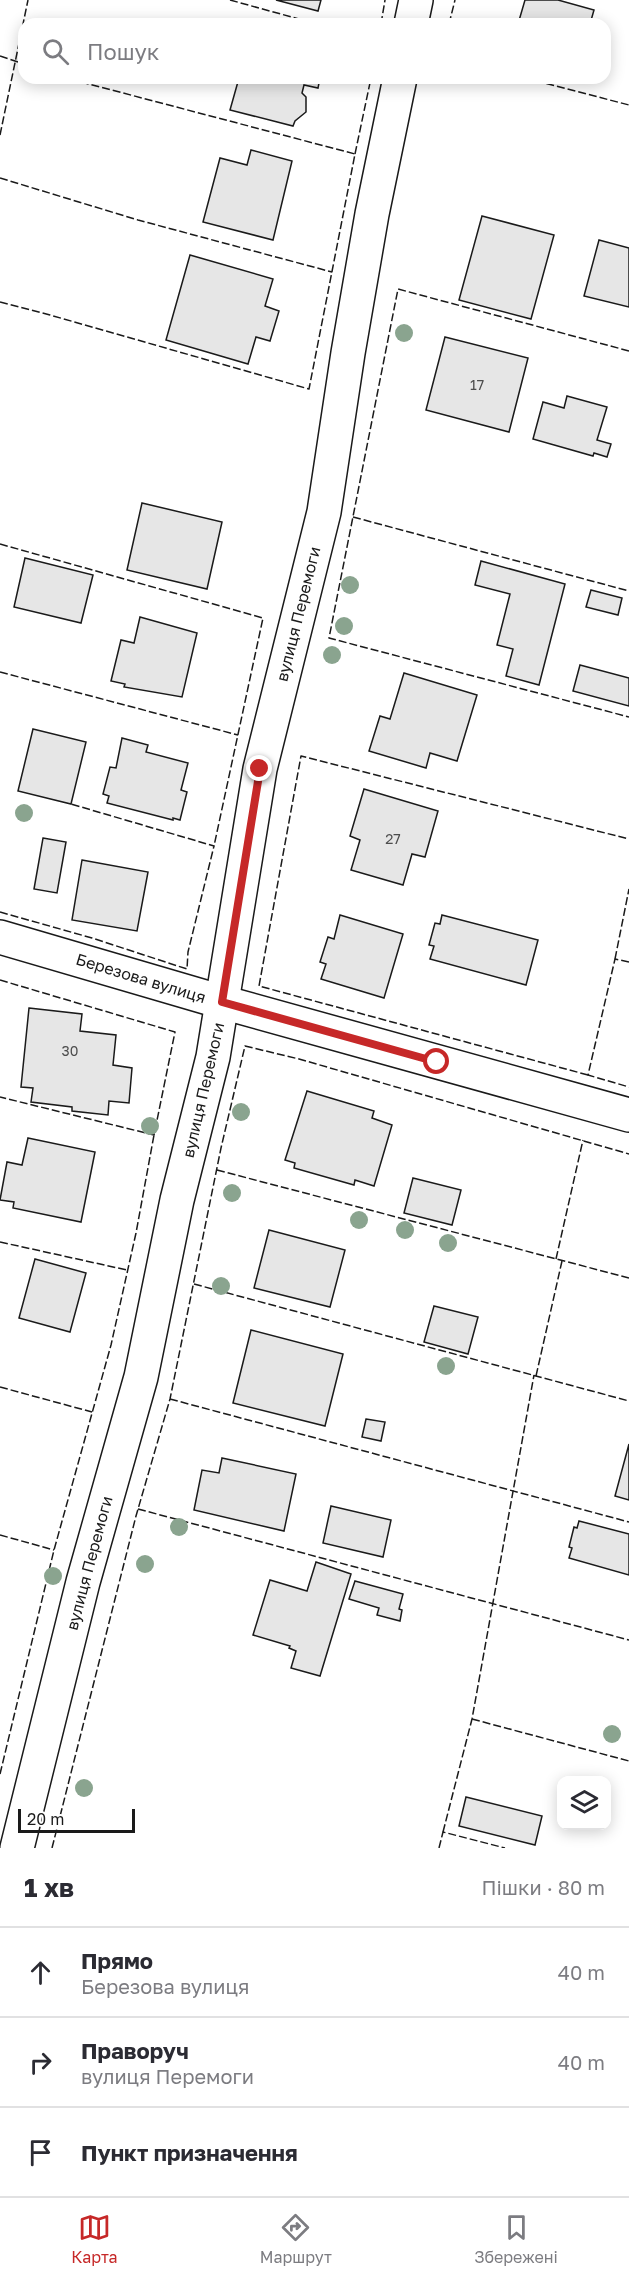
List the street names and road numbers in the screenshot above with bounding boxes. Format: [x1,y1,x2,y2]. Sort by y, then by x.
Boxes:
street label: вулиця Перемоги [272,544,324,684]
street label: Березова вулиця [74,949,208,1007]
street label: вулиця Перемоги [178,1020,228,1160]
street label: вулиця Перемоги [61,1494,117,1632]

